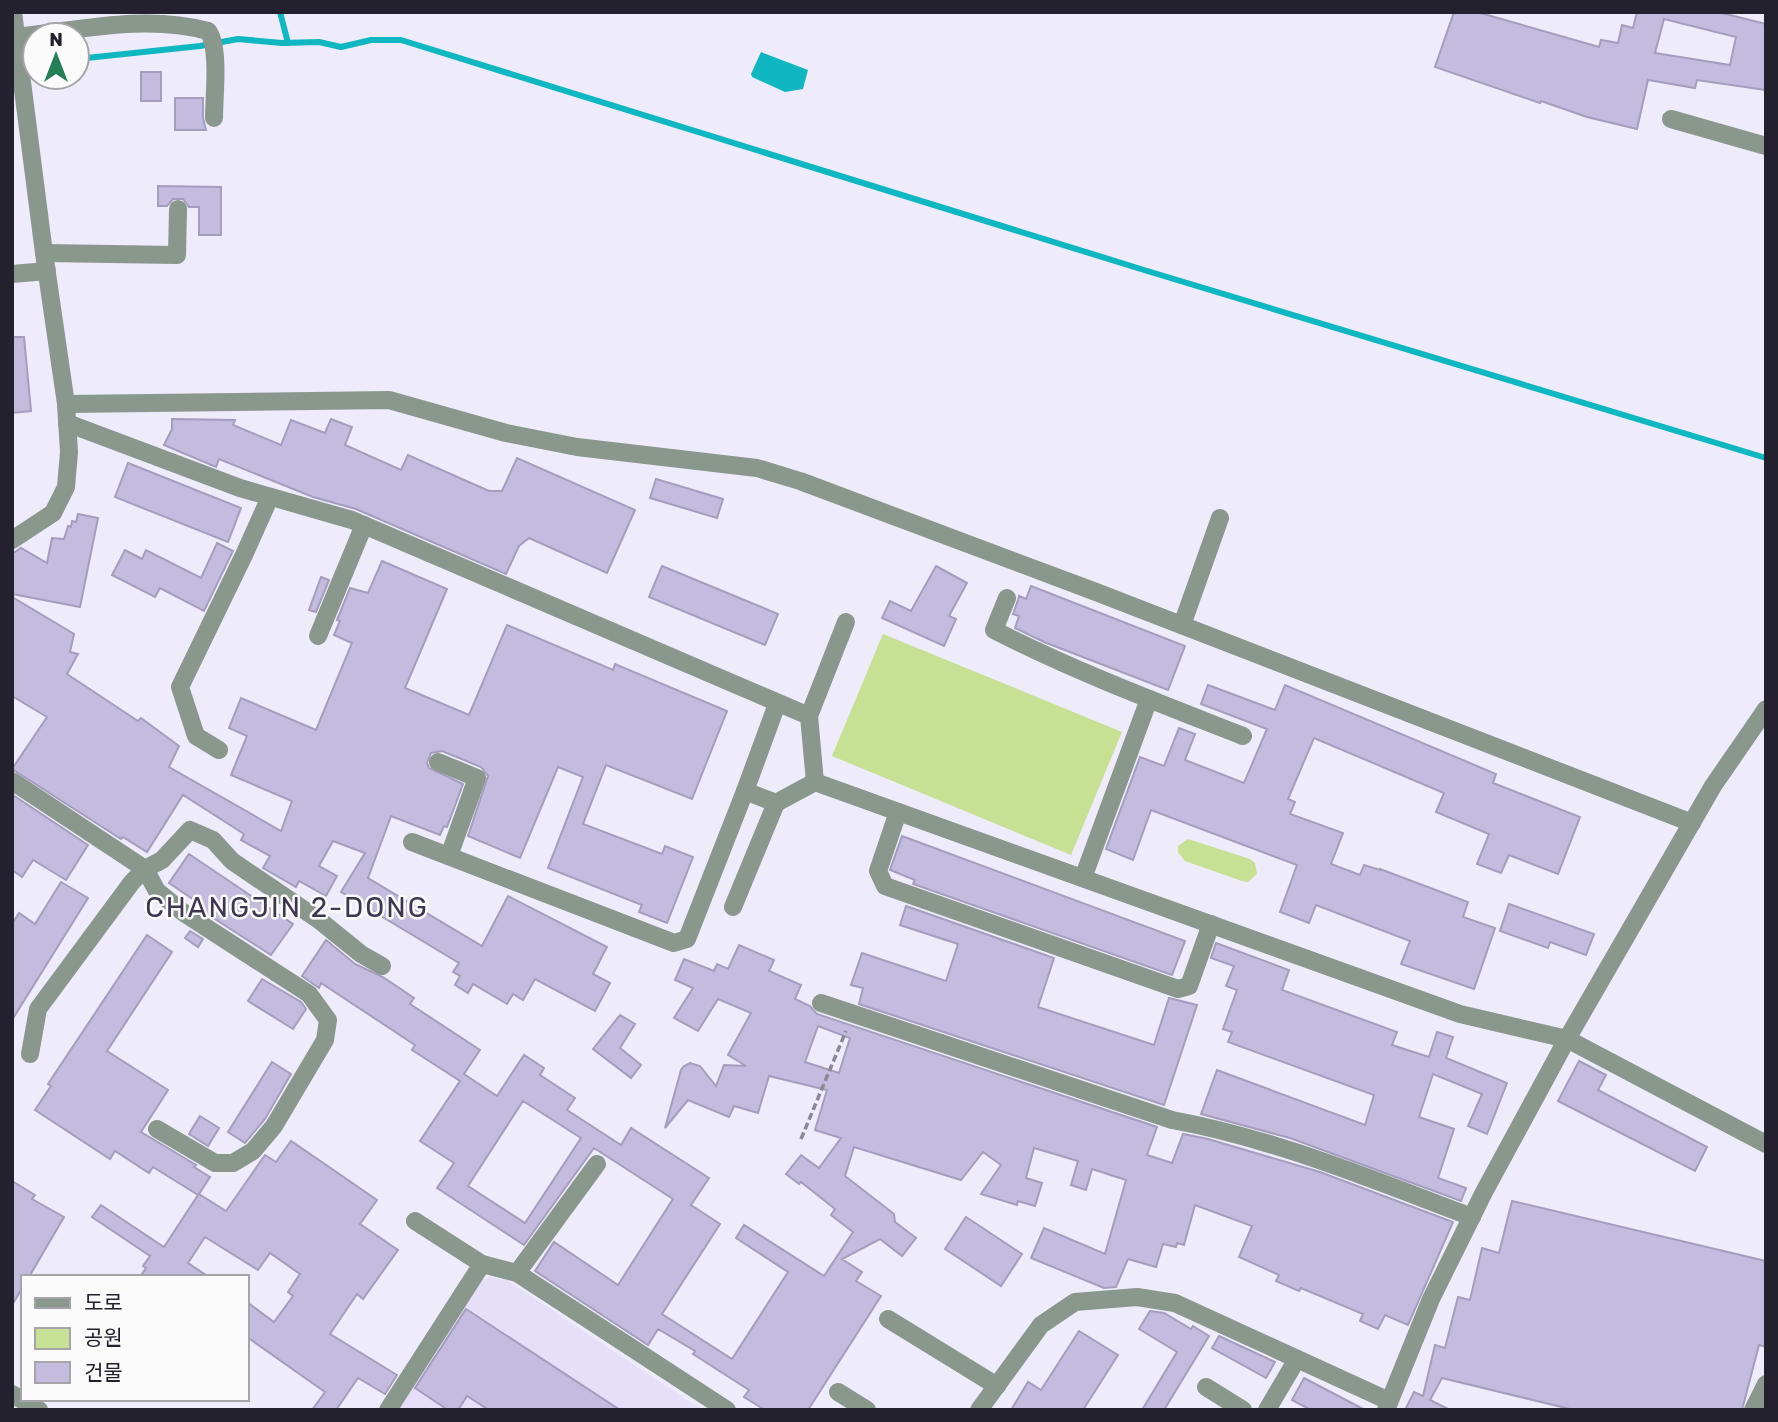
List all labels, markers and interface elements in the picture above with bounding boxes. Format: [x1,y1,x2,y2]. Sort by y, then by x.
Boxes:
north arrow [21,21,91,91]
text: N [49,28,63,51]
district label: CHANGJIN 2-DONG [145,891,429,924]
legend [21,1275,248,1401]
text: 도로 [84,1290,123,1315]
text: 공원 [84,1325,123,1350]
text: 건물 [84,1360,123,1385]

